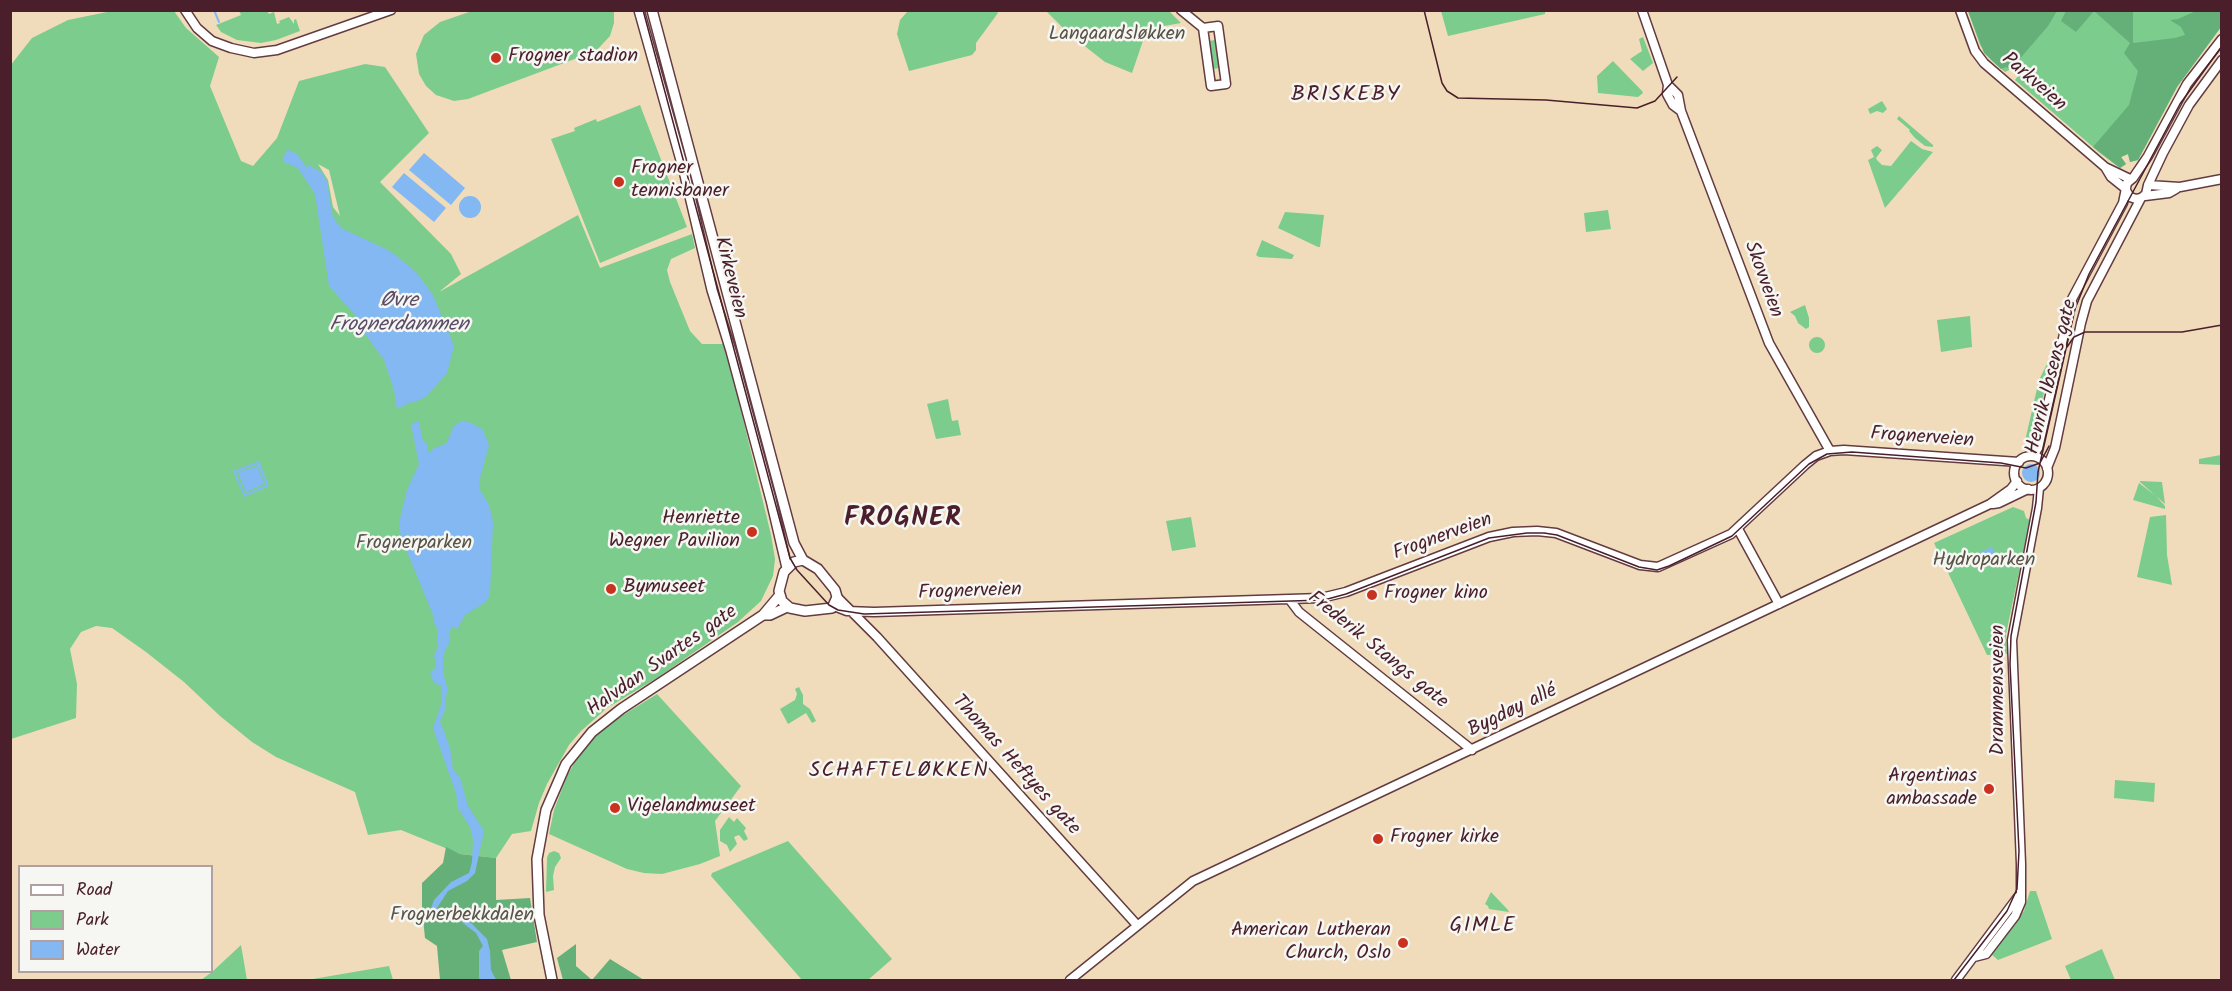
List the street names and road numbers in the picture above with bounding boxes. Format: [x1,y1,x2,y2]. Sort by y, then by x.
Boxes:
street label: Parkveien [1996,48,2070,118]
street label: Kirkeveien [707,235,751,321]
street label: Skovveien [1737,239,1787,321]
street label: Henrik Ibsens gate [2022,297,2084,457]
street label: Frognerveien [1869,423,1975,455]
street label: Frognerveien [1390,509,1496,567]
street label: Frognerveien [918,579,1022,607]
street label: Frederik Stangs gate [1302,587,1452,715]
street label: Halvdan Svartes gate [583,601,743,723]
street label: Drammensveien [1988,625,2012,755]
street label: Bygdøy allé [1465,680,1561,744]
street label: Thomas Heftyes gate [946,691,1084,841]

